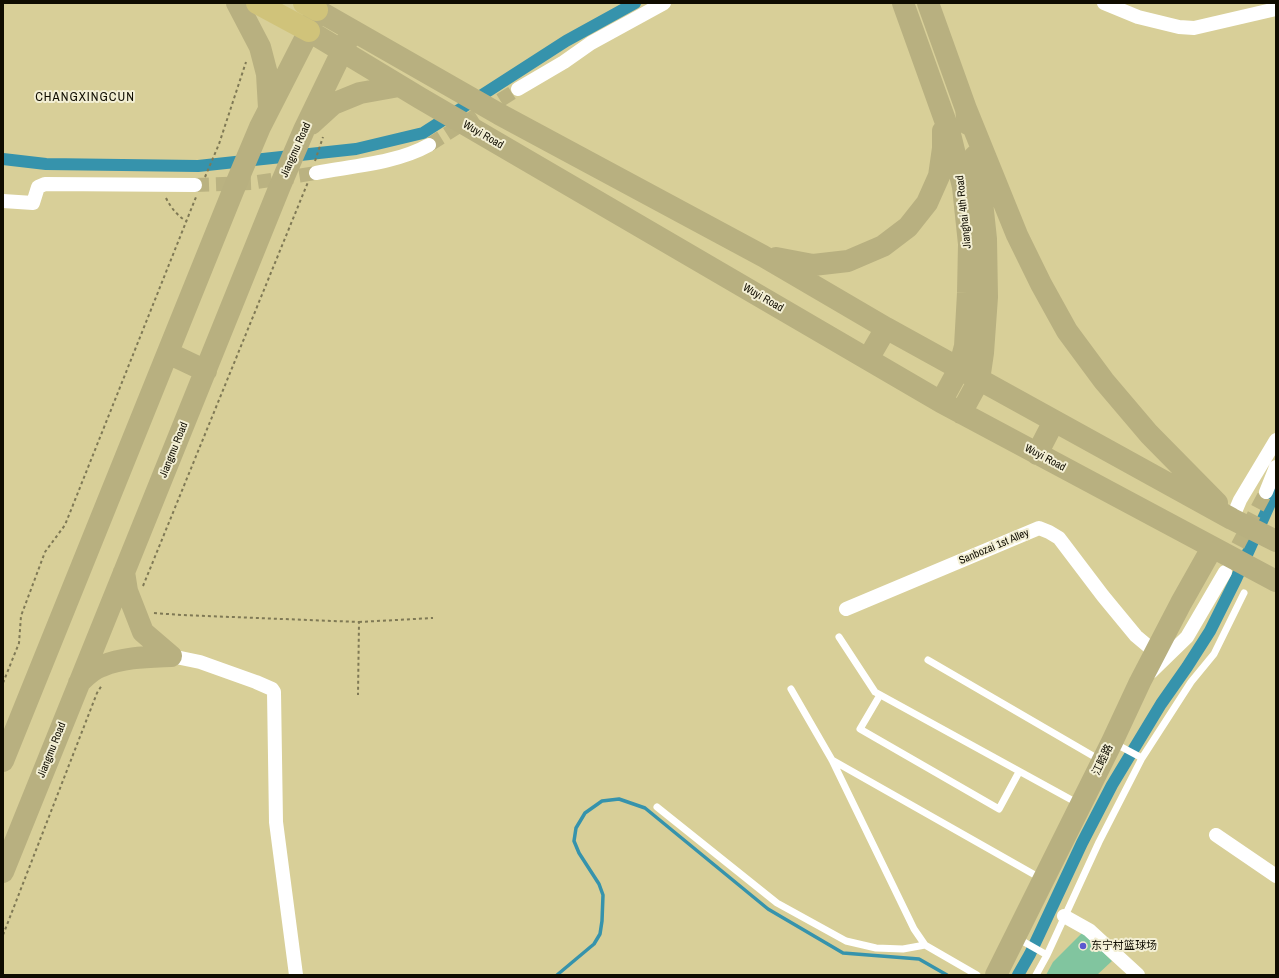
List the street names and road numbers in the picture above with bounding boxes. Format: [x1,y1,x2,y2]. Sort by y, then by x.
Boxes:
street label: Wuyi Road [460,118,506,152]
street label: Jiangmu Road [278,121,314,179]
street label: Jianghai 4th Road [954,175,974,249]
street label: Wuyi Road [740,281,786,315]
street label: Jiangmu Road [157,420,191,480]
street label: Wuyi Road [1022,442,1068,474]
street label: Sanbozai 1st Alley [957,526,1031,568]
street label: Jiangmu Road [35,720,69,780]
street label: 江睦路 [1090,742,1116,778]

